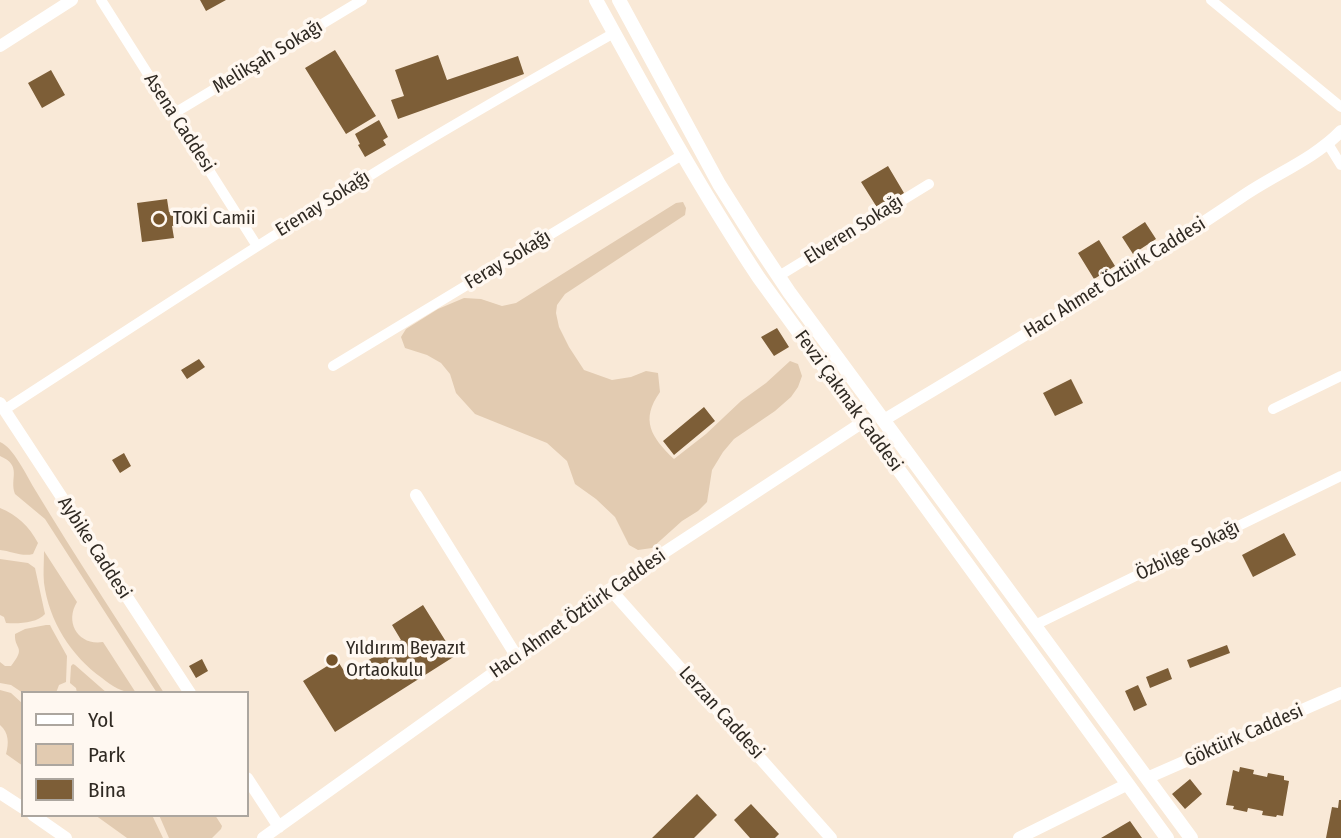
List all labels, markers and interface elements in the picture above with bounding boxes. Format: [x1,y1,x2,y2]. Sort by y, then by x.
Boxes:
street label: Melikşah Sokağı [209,15,327,99]
street label: Asena Caddesi [139,70,219,176]
street label: Erenay Sokağı [272,166,374,242]
street label: Elveren Sokağı [800,191,908,269]
place label: TOKİ Camii [173,208,256,230]
marker: TOKİ Camii [151,211,167,227]
street label: Hacı Ahmet Öztürk Caddesi [1020,213,1210,343]
street label: Feray Sokağı [461,226,555,294]
street label: Fevzi Çakmak Caddesi [789,326,907,476]
street label: Aybike Caddesi [52,493,136,603]
street label: Özbilge Sokağı [1132,516,1244,586]
street label: Hacı Ahmet Öztürk Caddesi [486,545,670,683]
place label: Yıldırım Beyazıt Ortaokulu [346,638,465,682]
marker: Yıldırım Beyazıt Ortaokulu [324,652,340,668]
street label: Lerzan Caddesi [674,662,768,764]
legend [21,691,248,817]
street label: Göktürk Caddesi [1181,700,1307,772]
text: Yol [88,707,114,733]
text: Park [88,742,125,768]
text: Bina [88,777,126,803]

